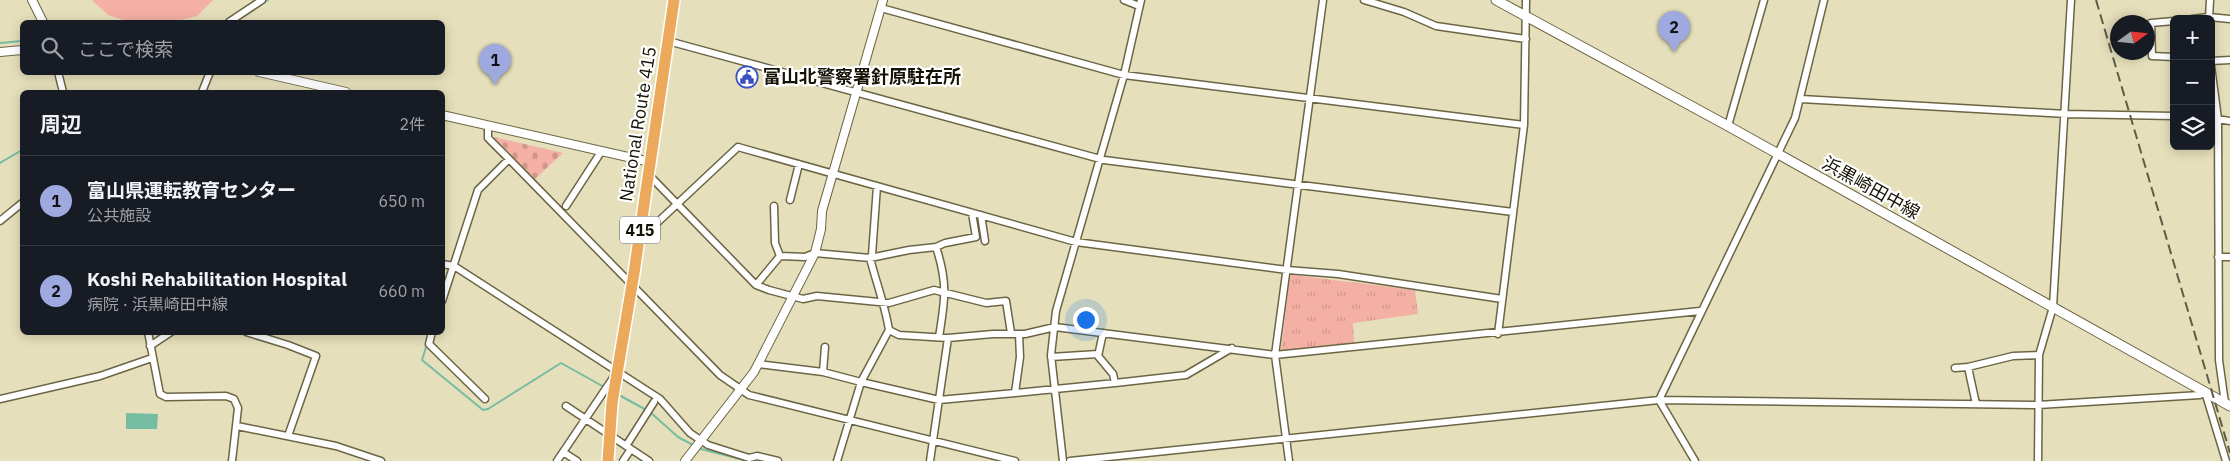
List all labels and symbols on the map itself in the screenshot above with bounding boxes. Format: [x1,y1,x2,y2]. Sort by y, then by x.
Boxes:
pin: 2 [1658,11,1690,52]
north arrow [2110,15,2155,60]
pin: 1 [479,44,511,85]
street label: National Route 415 [614,45,661,203]
public building icon: 富山北警察署針原駐在所 [735,65,759,89]
place label: 富山北警察署針原駐在所 [763,65,961,88]
street label: 浜黒崎田中線 [1818,151,1924,224]
road number: 415 [620,216,660,244]
your location [1073,307,1099,333]

